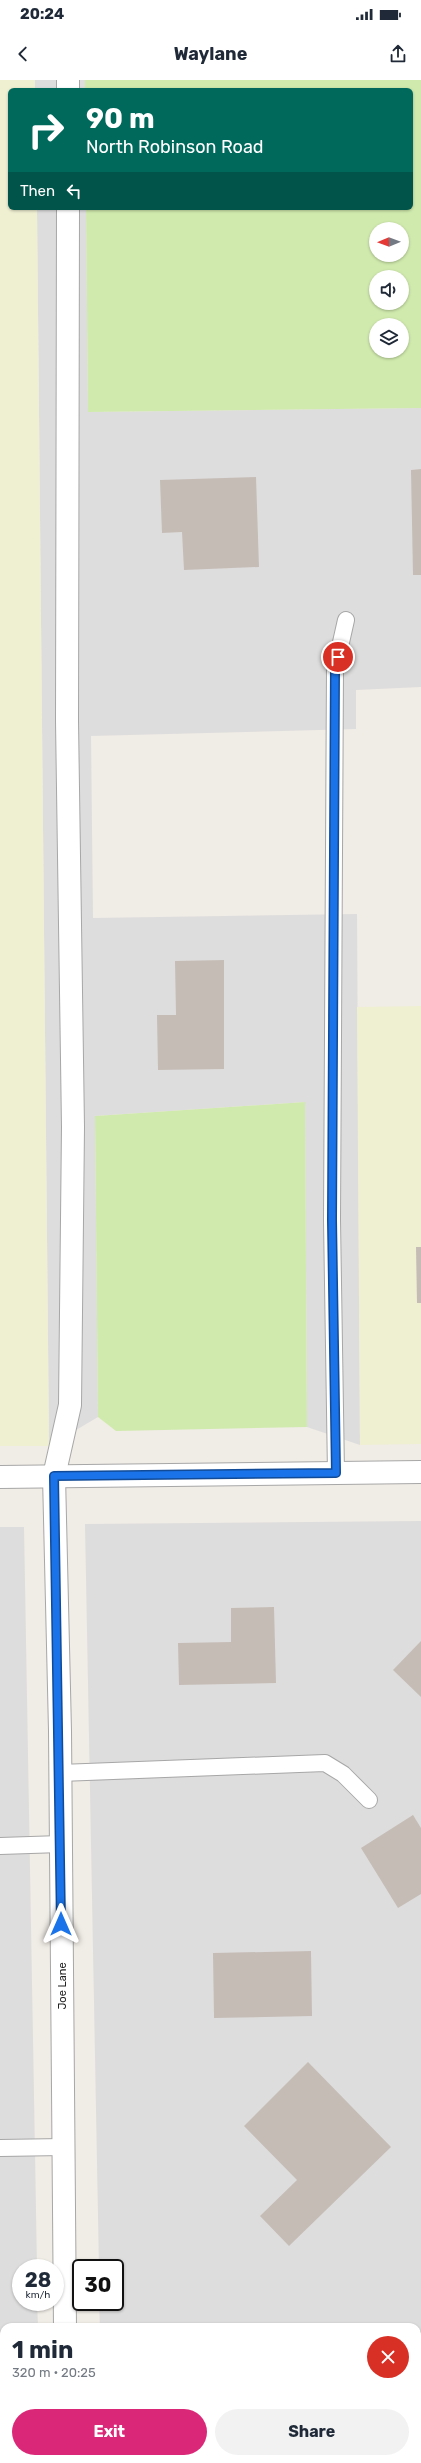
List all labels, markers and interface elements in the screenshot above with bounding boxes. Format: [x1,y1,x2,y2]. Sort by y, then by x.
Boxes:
text: 20:24 [20,5,64,23]
icon: back [12,43,34,65]
text: Waylane [174,43,247,65]
icon: share [387,43,409,65]
text: 90 m [86,102,155,135]
icon: right [20,104,72,156]
text: North Robinson Road [86,136,264,158]
icon: left [63,180,85,202]
text: Then [20,182,55,200]
north arrow [369,222,409,262]
map controls [369,222,409,358]
button: sound [369,270,409,310]
button: layers [369,318,409,358]
pin [321,640,355,674]
icon: arrive [327,646,349,668]
position arrow [40,1903,82,1945]
street label: Joe Lane [56,1962,69,2010]
speed limit sign: 30 [72,2259,124,2311]
text: 28 [25,2268,51,2292]
text: km/h [26,2289,50,2301]
text: 1 min [12,2336,73,2364]
button: close [367,2336,409,2378]
text: 320 m · 20:25 [12,2365,96,2380]
button: Exit [12,2409,207,2455]
button: Share [215,2409,409,2455]

